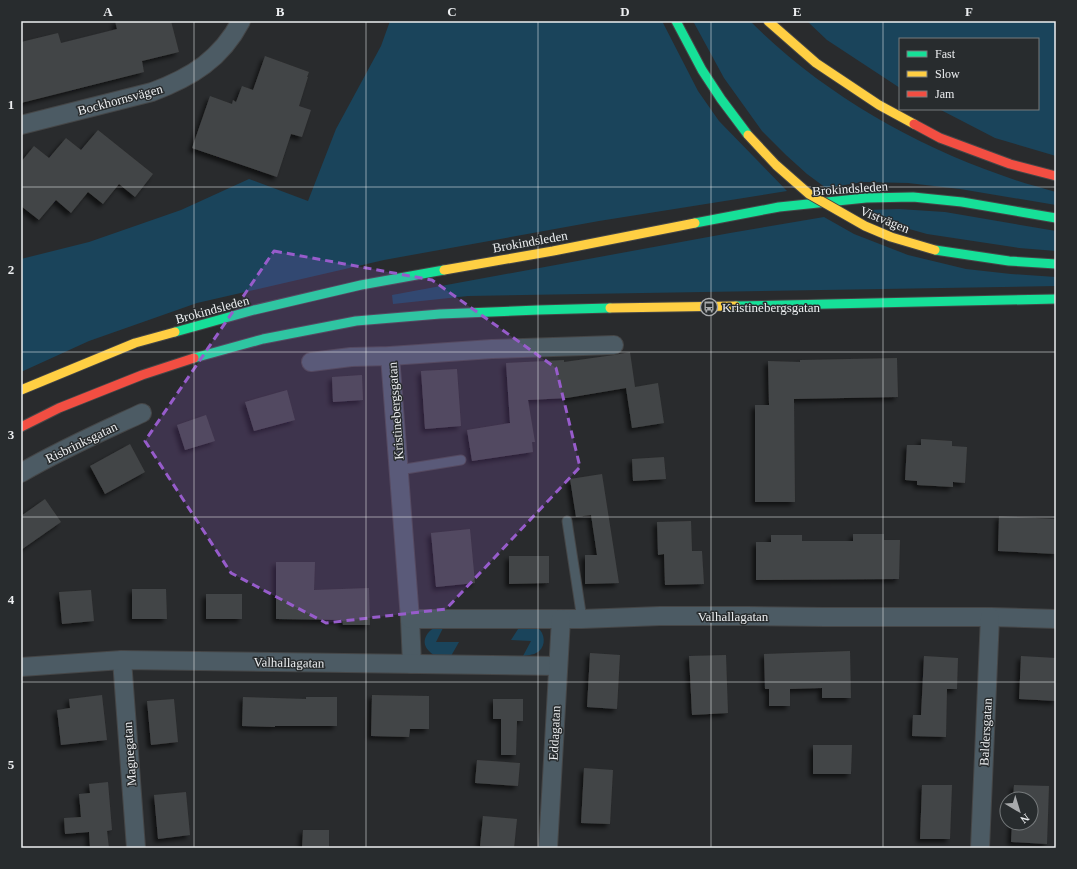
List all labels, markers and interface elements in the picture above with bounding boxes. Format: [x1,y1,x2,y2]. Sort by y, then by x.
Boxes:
text: A [103,4,113,19]
text: B [276,4,285,19]
text: C [447,4,457,19]
text: D [620,4,630,19]
text: E [793,4,801,19]
text: F [965,4,973,19]
legend [899,38,1039,110]
text: Fast [935,47,956,61]
text: Slow [935,67,960,81]
street label: Bockhornsvägen [76,81,165,118]
text: Jam [935,87,955,101]
text: 1 [8,97,14,112]
street label: Brokindsleden [812,178,889,199]
street label: Vistvägen [858,203,912,236]
street label: Brokindsleden [491,227,569,255]
text: 2 [8,262,14,277]
street label: Brokindsleden [174,292,251,327]
bus stop icon: Kristinebergsgatan [699,297,719,317]
place label: Kristinebergsgatan [722,300,820,315]
street label: Kristinebergsgatan [385,361,406,460]
street label: Risbrinksgatan [43,418,120,466]
text: 3 [8,427,15,442]
text: 4 [8,592,15,607]
street label: Valhallagatan [698,609,769,624]
street label: Valhallagatan [253,654,325,671]
street label: Baldersgatan [976,697,995,766]
street label: Eddagatan [546,705,563,761]
street label: Magnegatan [120,721,139,787]
text: 5 [8,757,15,772]
north arrow [999,791,1039,831]
text: N [1018,812,1032,826]

